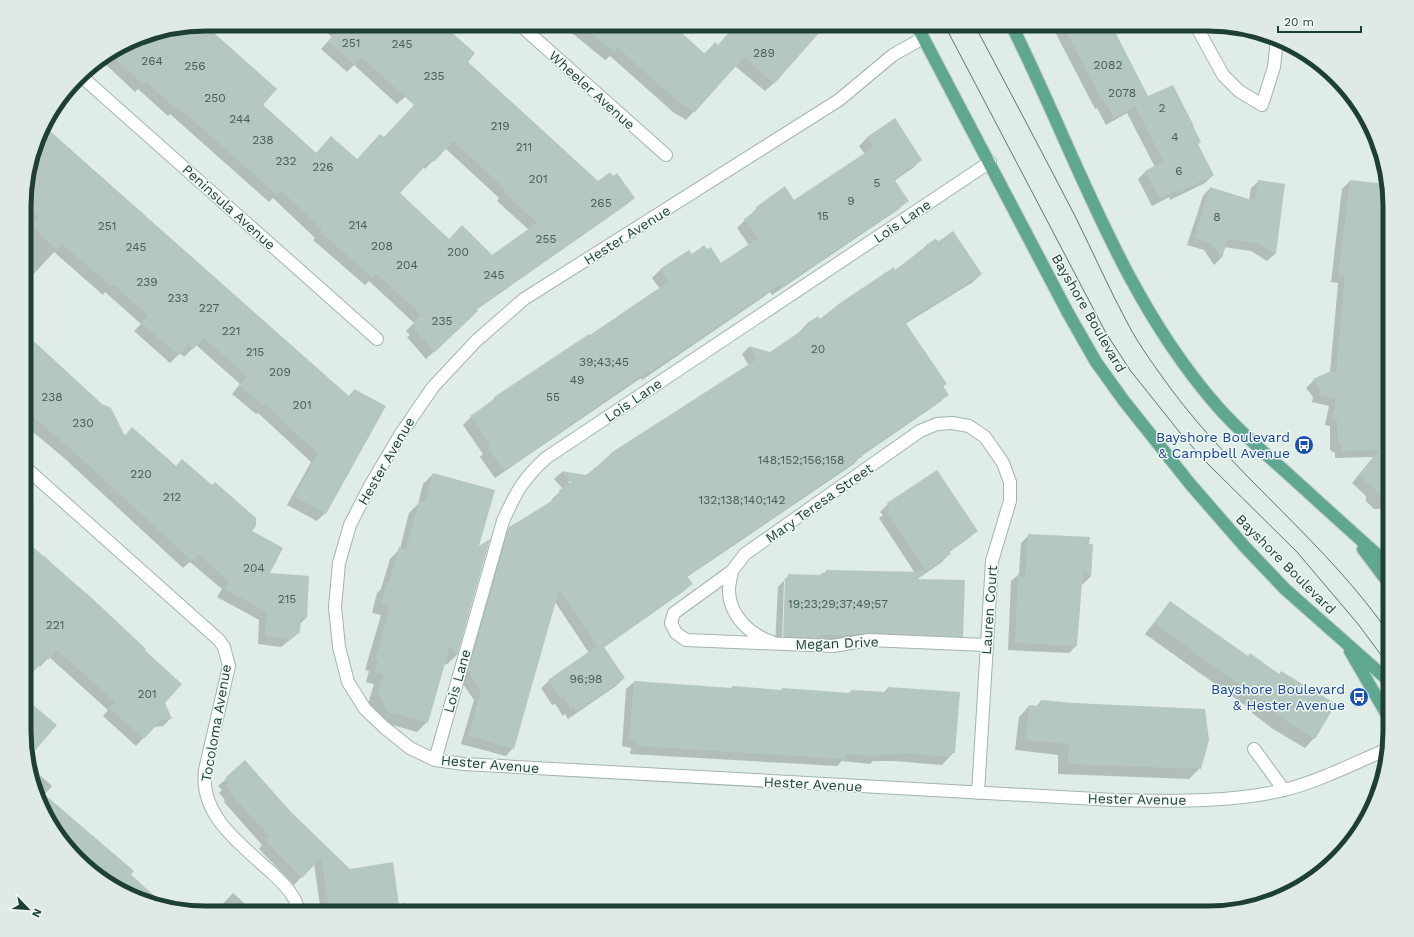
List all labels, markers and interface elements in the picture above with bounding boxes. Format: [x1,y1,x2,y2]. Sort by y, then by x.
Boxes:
scale bar [1278,8,1361,34]
text: 20 m [1284,15,1314,29]
house number: 251 [342,36,360,50]
house number: 245 [392,37,412,51]
house number: 289 [753,46,775,60]
street label: Wheeler Avenue [546,47,638,133]
house number: 264 [141,54,163,68]
house number: 2082 [1094,58,1122,72]
house number: 256 [184,59,206,73]
house number: 235 [424,69,444,83]
house number: 2078 [1108,86,1136,100]
house number: 250 [204,91,226,105]
house number: 2 [1159,101,1166,115]
house number: 244 [229,112,251,126]
house number: 219 [490,119,510,133]
house number: 4 [1171,130,1179,144]
house number: 238 [252,133,274,147]
house number: 211 [516,140,532,154]
house number: 232 [276,154,297,168]
house number: 226 [312,160,334,174]
street label: Peninsula Avenue [179,161,279,253]
house number: 6 [1175,164,1183,178]
house number: 201 [528,172,548,186]
house number: 5 [874,176,881,190]
house number: 9 [847,194,855,208]
house number: 265 [590,196,612,210]
street label: Lois Lane [870,196,934,246]
street label: Hester Avenue [581,202,673,268]
house number: 15 [817,209,829,223]
house number: 8 [1213,210,1221,224]
house number: 214 [348,218,368,232]
house number: 251 [98,219,116,233]
house number: 255 [536,232,556,246]
house number: 208 [371,239,393,253]
house number: 245 [126,240,146,254]
house number: 200 [447,245,469,259]
street label: Bayshore Boulevard [1049,251,1129,375]
house number: 204 [396,258,418,272]
house number: 245 [484,268,504,282]
house number: 239 [136,275,158,289]
house number: 233 [168,291,189,305]
house number: 227 [199,301,220,315]
house number: 235 [432,314,452,328]
house number: 221 [222,324,240,338]
house number: 20 [811,342,825,356]
house number: 215 [246,345,264,359]
house number: 39;43;45 [579,355,629,369]
house number: 209 [269,365,291,379]
house number: 49 [570,373,584,387]
street label: Lois Lane [601,375,665,425]
house number: 238 [41,390,63,404]
house number: 55 [546,390,560,404]
house number: 201 [292,398,312,412]
street label: Hester Avenue [354,414,418,508]
house number: 230 [72,416,94,430]
place label: Bayshore Boulevard & Campbell Avenue [1156,429,1290,461]
bus stop icon: Bayshore Boulevard & Campbell Avenue [1293,434,1315,456]
house number: 148;152;156;158 [758,453,844,467]
street label: Mary Teresa Street [762,460,876,546]
house number: 220 [130,467,152,481]
house number: 212 [163,490,181,504]
house number: 132;138;140;142 [699,493,785,507]
street label: Bayshore Boulevard [1233,511,1339,617]
house number: 204 [243,561,265,575]
street label: Lauren Court [978,565,1000,655]
house number: 215 [278,592,296,606]
house number: 19;23;29;37;49;57 [788,597,888,611]
house number: 221 [46,618,64,632]
street label: Megan Drive [795,634,879,652]
street label: Lois Lane [440,647,474,715]
street label: Tocoloma Avenue [198,663,234,783]
house number: 96;98 [569,672,603,686]
place label: Bayshore Boulevard & Hester Avenue [1211,681,1345,713]
bus stop icon: Bayshore Boulevard & Hester Avenue [1348,686,1370,708]
house number: 201 [137,687,157,701]
street label: Hester Avenue [440,752,540,776]
street label: Hester Avenue [763,773,863,795]
street label: Hester Avenue [1088,790,1186,808]
north arrow [8,889,48,929]
text: N [29,907,44,919]

